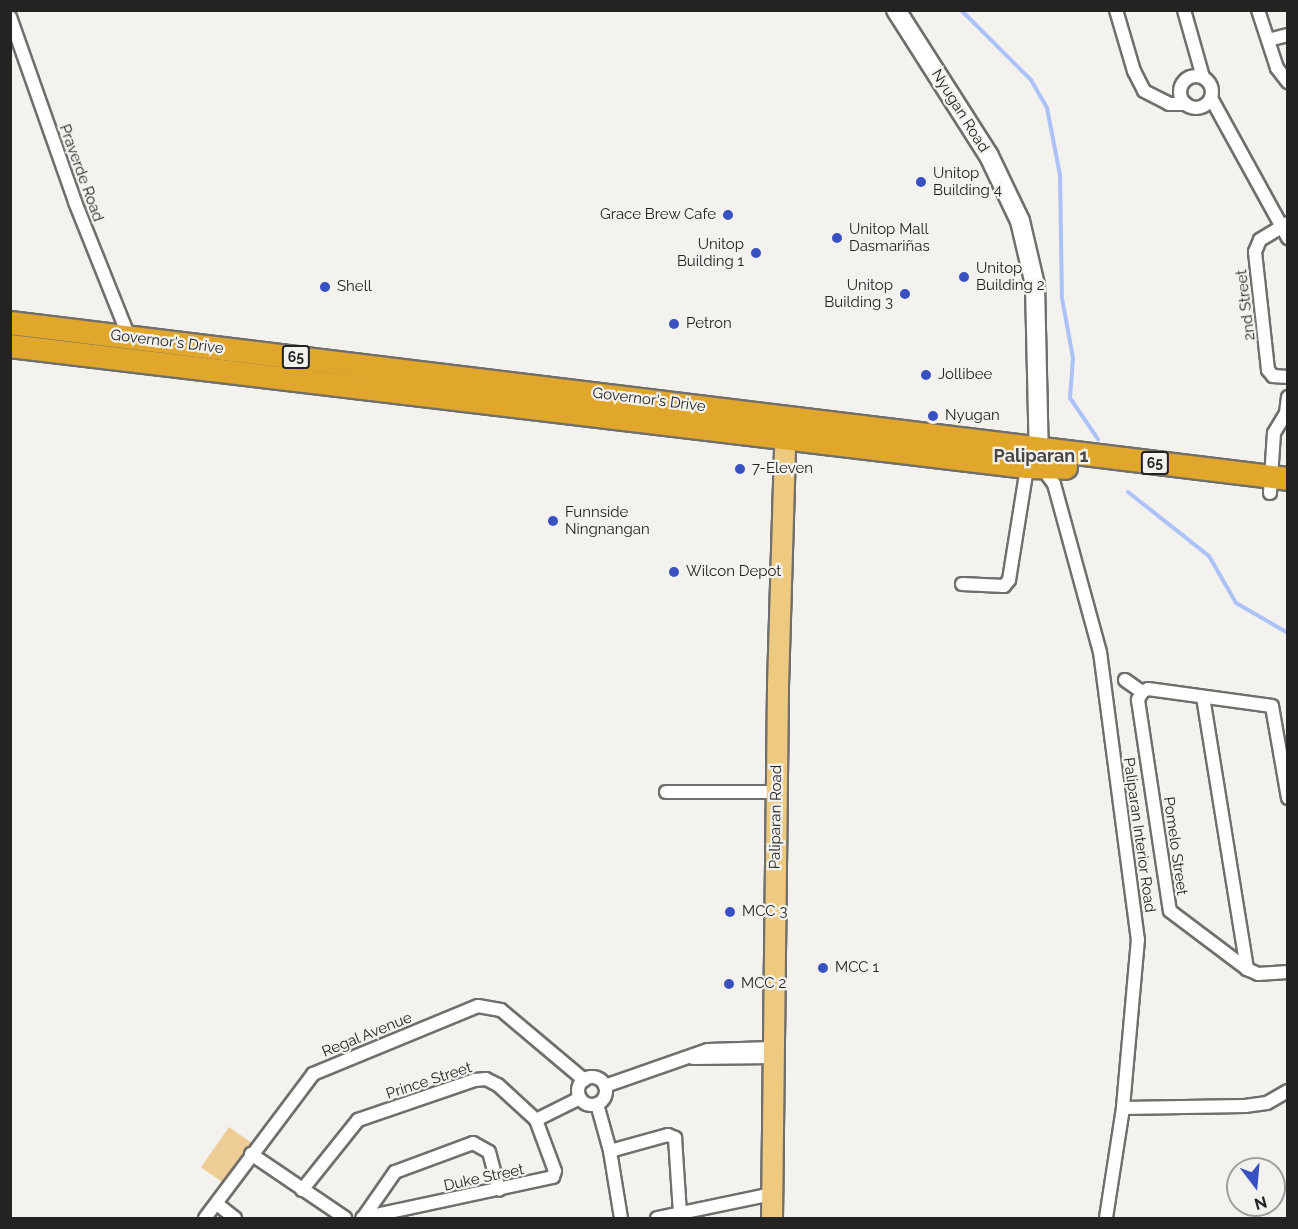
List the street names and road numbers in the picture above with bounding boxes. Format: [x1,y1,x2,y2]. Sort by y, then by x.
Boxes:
street label: Nyugan Road [927,66,993,156]
street label: Praverde Road [55,122,107,224]
street label: 2nd Street [1233,269,1259,341]
street label: Governor's Drive [109,326,225,358]
road number: 65 [281,346,311,368]
street label: Governor's Drive [591,384,707,416]
road number: 65 [1140,452,1170,474]
street label: Paliparan Interior Road [1119,756,1159,914]
street label: Paliparan Road [766,765,786,869]
street label: Pomelo Street [1159,796,1191,896]
street label: Regal Avenue [319,1009,415,1061]
street label: Prince Street [384,1059,474,1103]
street label: Duke Street [442,1161,526,1195]

